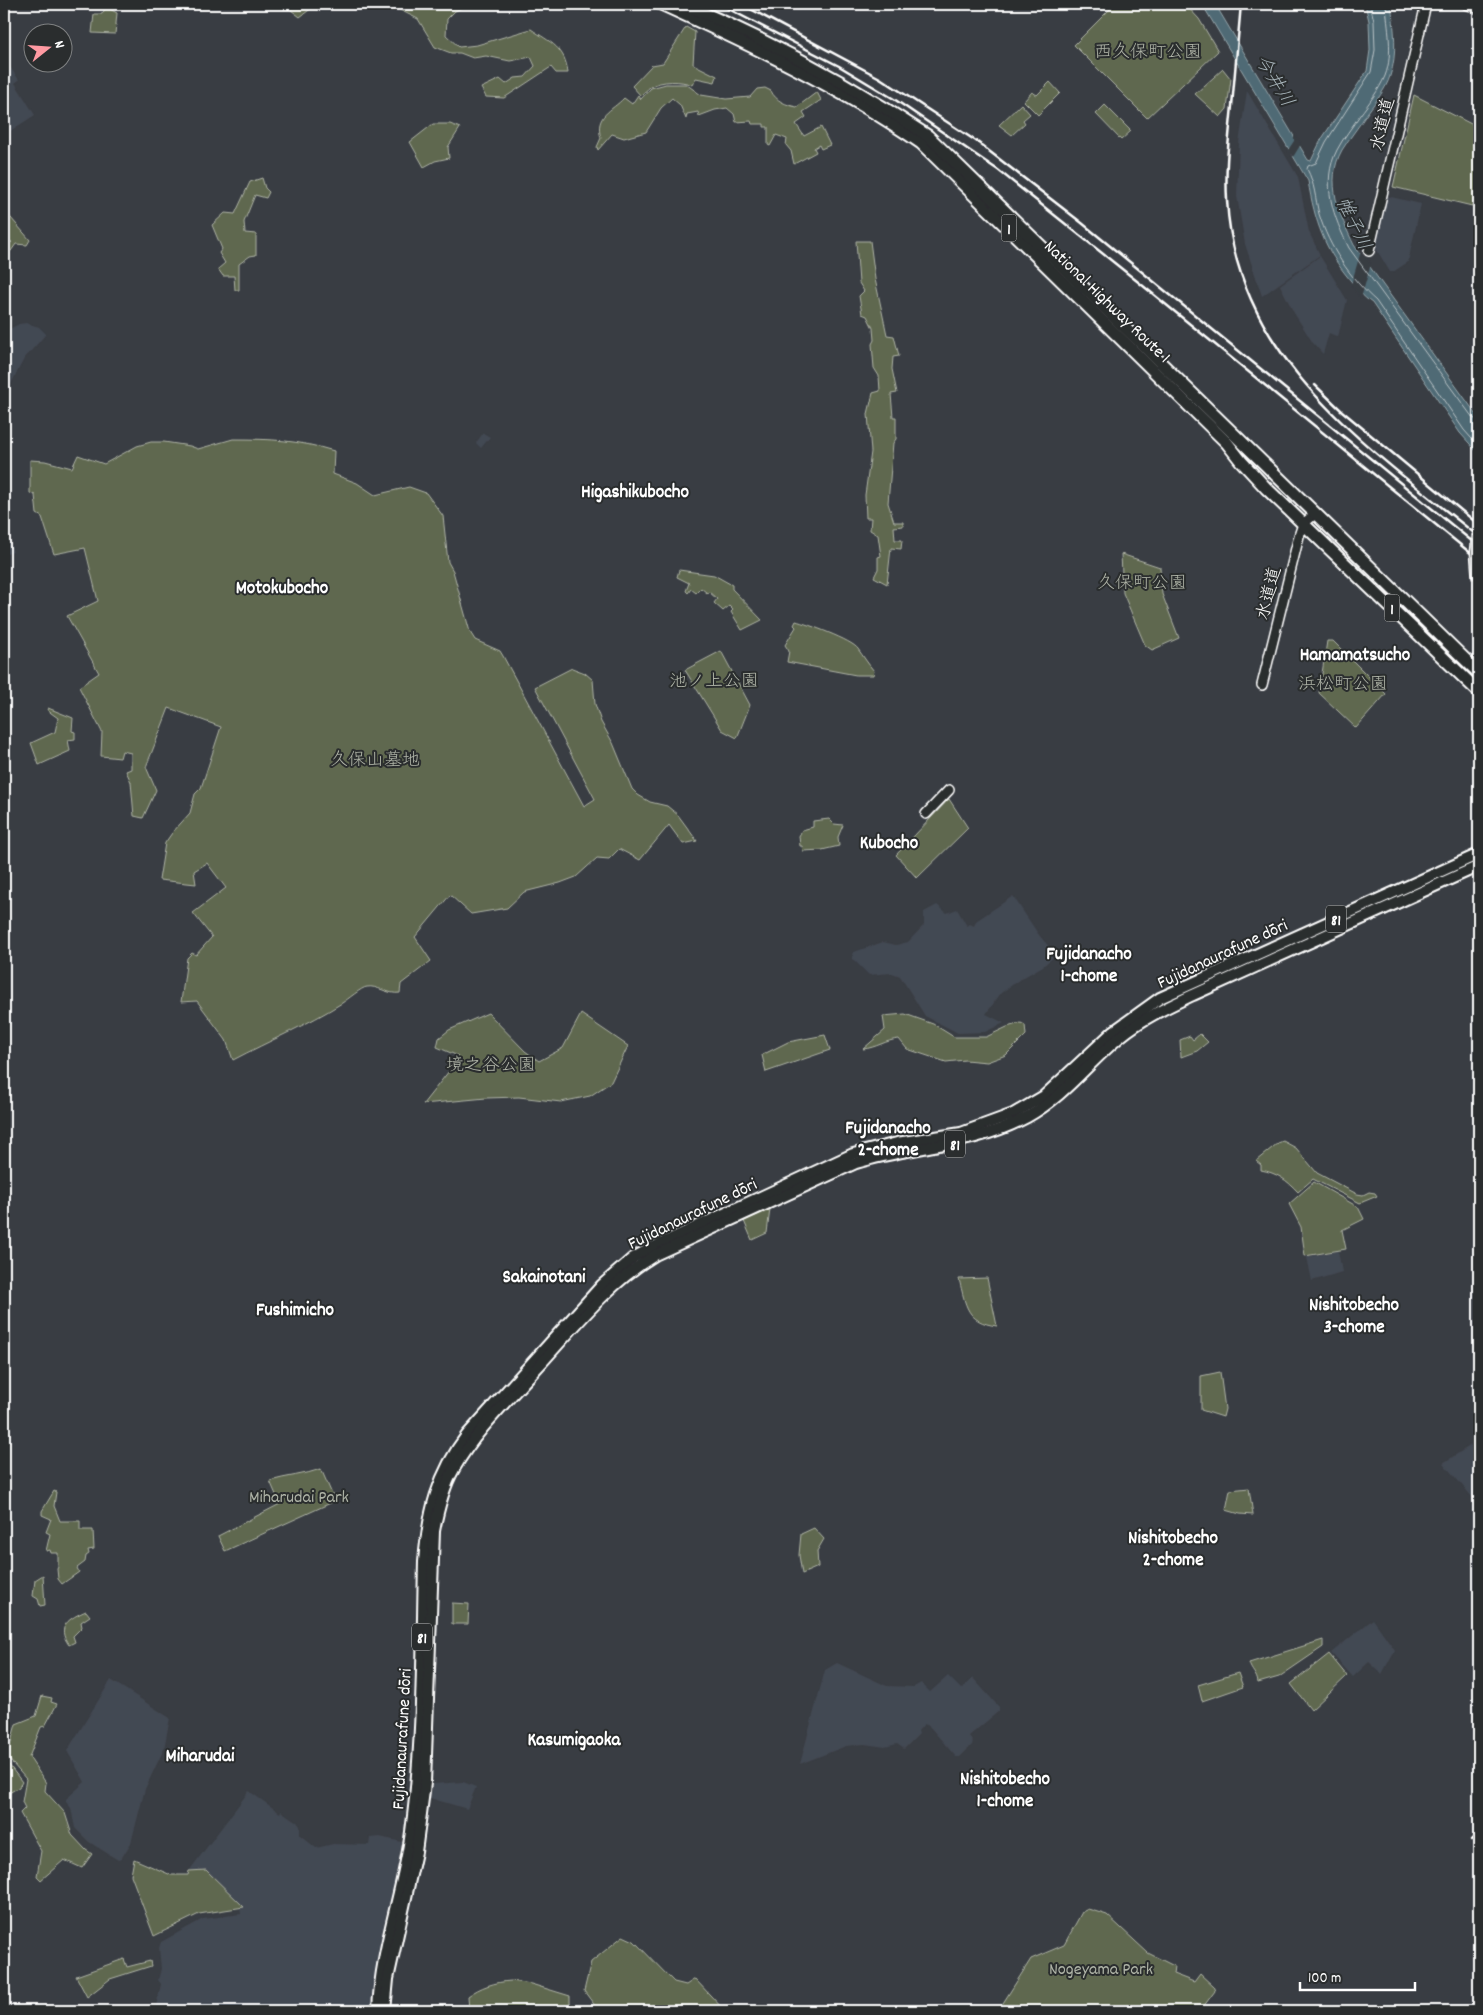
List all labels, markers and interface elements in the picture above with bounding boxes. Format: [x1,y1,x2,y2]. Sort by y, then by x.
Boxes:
north arrow [22,22,72,72]
text: N [48,39,69,51]
park label: 西久保町公園 [1094,41,1202,66]
water label: 今井川 [1247,50,1299,113]
street label: 水道道 [1366,95,1403,154]
water label: 帷子川 [1327,193,1376,256]
road number: 1 [1002,214,1016,242]
street label: National Highway Route 1 [1037,236,1175,370]
district label: Higashikubocho [581,480,690,507]
street label: 水道道 [1252,564,1289,623]
park label: 久保町公園 [1097,572,1187,597]
district label: Motokubocho [236,576,329,603]
road number: 1 [1384,594,1400,622]
district label: Hamamatsucho [1300,643,1411,670]
park label: 池ノ上公園 [669,670,759,695]
park label: 浜松町公園 [1298,673,1388,698]
park label: 久保山墓地 [330,749,420,774]
district label: Kubocho [860,831,919,858]
road number: 81 [1326,906,1346,932]
street label: Fujidanaurafune dōri [1154,914,1292,996]
district label: Fujidanacho 1-chome [1046,942,1132,991]
park label: 境之谷公園 [446,1054,536,1079]
district label: Fujidanacho 2-chome [845,1116,931,1165]
road number: 81 [945,1130,965,1158]
street label: Fujidanaurafune dōri [624,1173,762,1257]
district label: Sakainotani [503,1265,586,1292]
district label: Nishitobecho 3-chome [1309,1293,1399,1342]
district label: Fushimicho [256,1298,335,1325]
park label: Miharudai Park [249,1486,349,1511]
district label: Nishitobecho 2-chome [1128,1526,1218,1575]
road number: 81 [412,1624,432,1650]
street label: Fujidanaurafune dōri [387,1668,420,1810]
district label: Kasumigaoka [528,1728,621,1755]
district label: Miharudai [166,1744,235,1771]
district label: Nishitobecho 1-chome [960,1767,1050,1816]
park label: Nogeyama Park [1049,1958,1153,1983]
scale bar [1300,1960,1416,1992]
text: 100 m [1308,1968,1341,1990]

